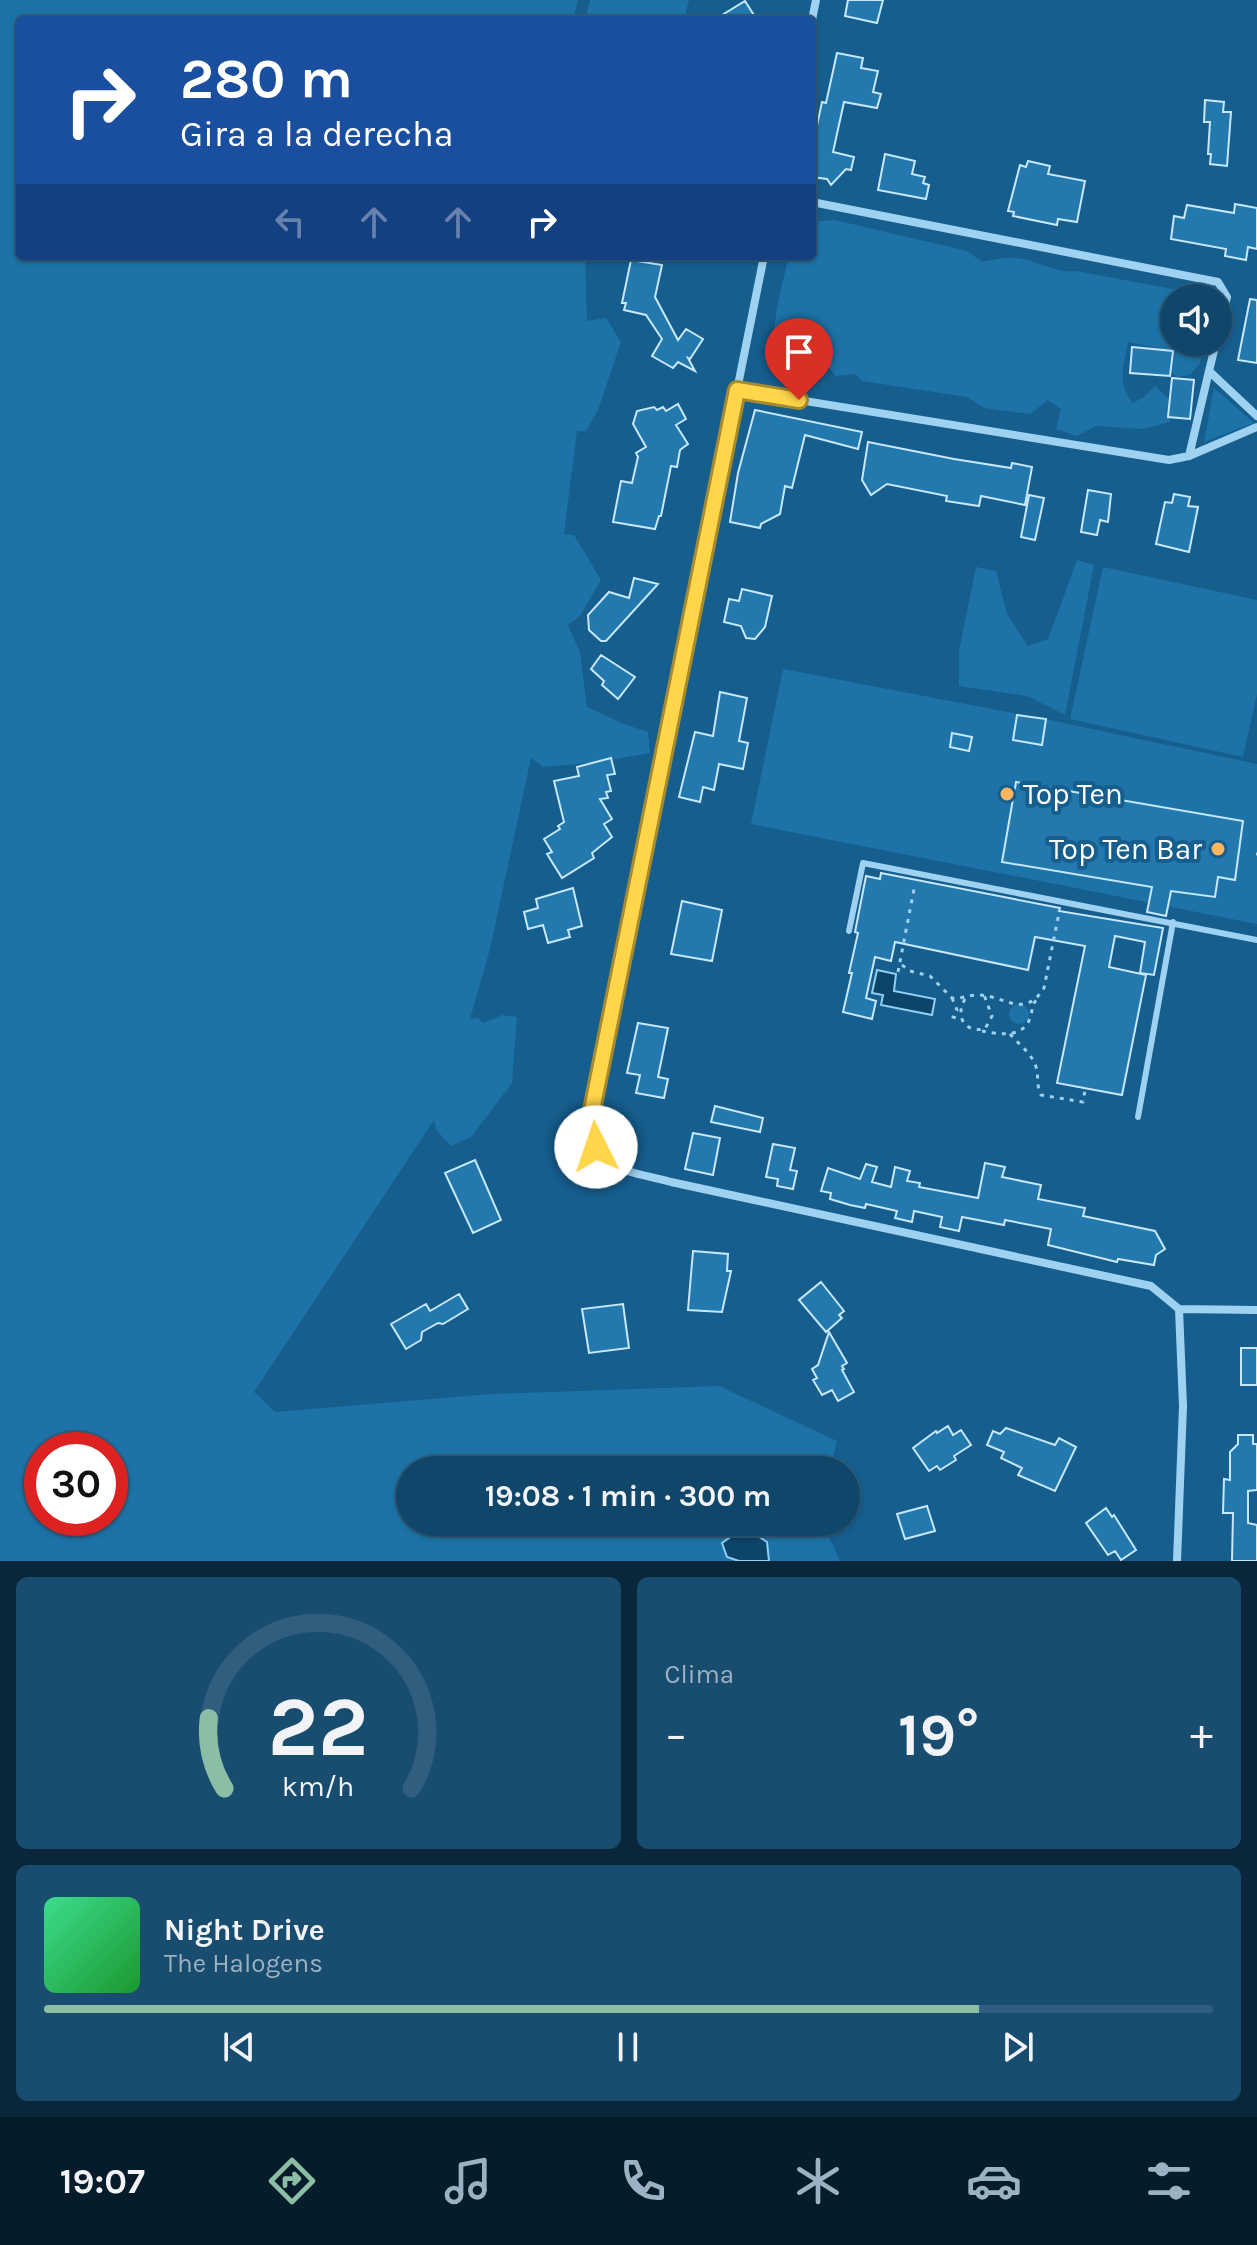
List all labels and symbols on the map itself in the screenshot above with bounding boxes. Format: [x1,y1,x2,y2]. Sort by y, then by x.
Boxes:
pin [765,318,833,400]
place label: Top Ten [1023,776,1123,812]
marker: Top Ten [998,785,1016,803]
place label: Top Ten Bar [1049,831,1202,867]
marker: Top Ten Bar [1209,840,1227,858]
position arrow [554,1105,638,1189]
speed limit sign: 30 [24,1432,128,1536]

